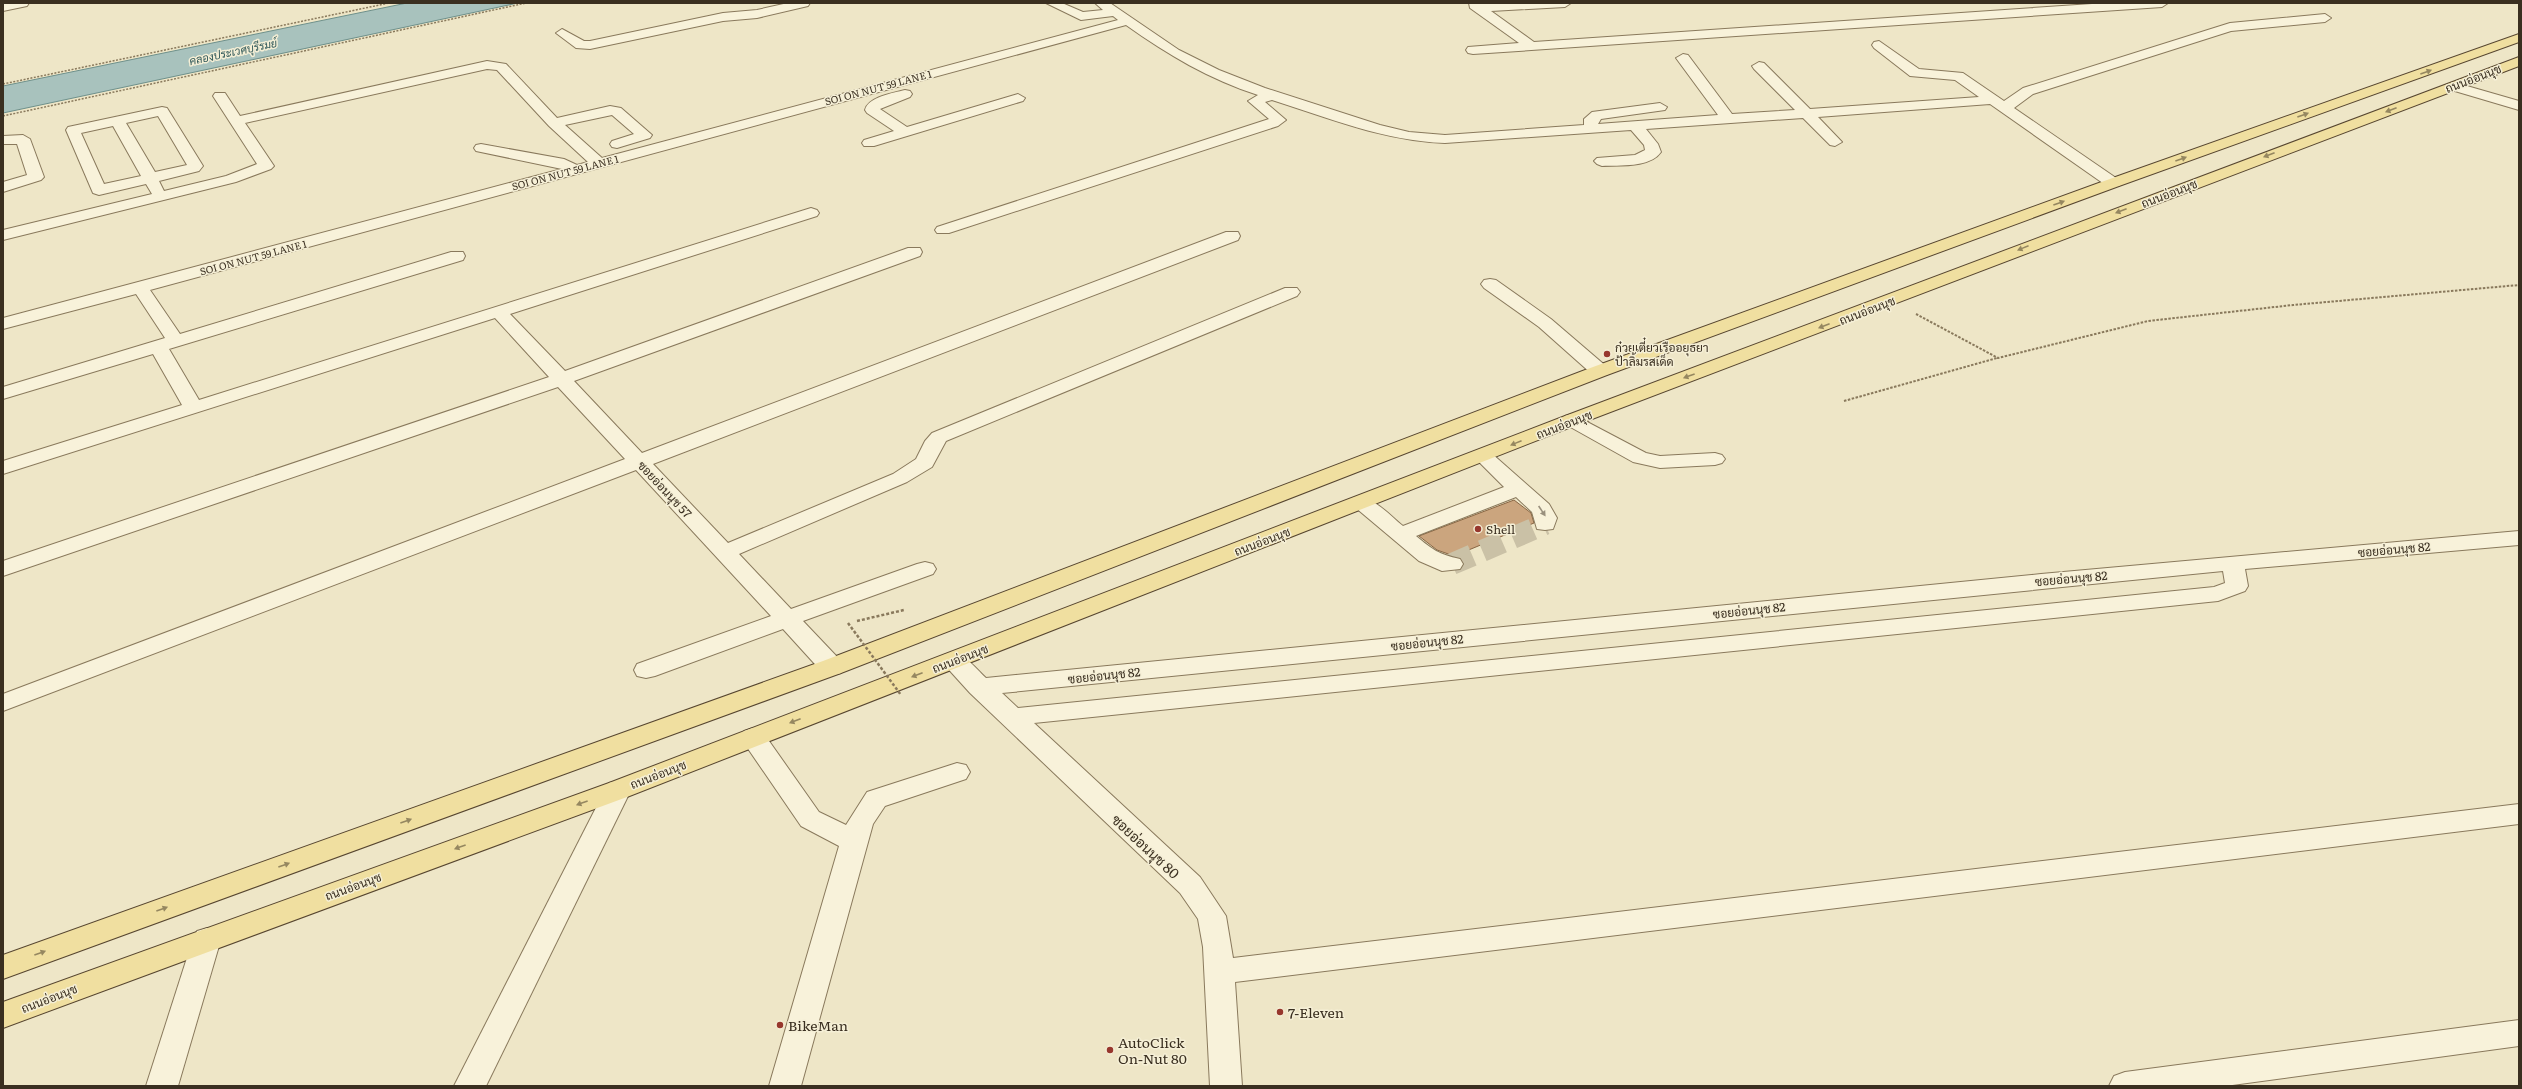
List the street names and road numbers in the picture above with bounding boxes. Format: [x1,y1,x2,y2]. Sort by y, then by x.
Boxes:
street label: ถนนอ่อนนุช [2442,59,2504,98]
street label: SOI ON NUT 59 LANE 1 [823,65,933,109]
street label: SOI ON NUT 59 LANE 1 [510,150,620,194]
street label: ถนนอ่อนนุช [2138,174,2200,213]
street label: SOI ON NUT 59 LANE 1 [198,235,308,279]
street label: ถนนอ่อนนุช [1836,291,1898,330]
street label: ถนนอ่อนนุช [1533,405,1595,444]
street label: ซอยอ่อนนุช 57 [633,456,696,522]
street label: ถนนอ่อนนุช [1231,522,1293,561]
street label: ซอยอ่อนนุช 82 [2357,537,2431,562]
street label: ซอยอ่อนนุช 82 [2034,566,2108,591]
street label: ซอยอ่อนนุช 82 [1712,597,1786,624]
street label: ซอยอ่อนนุช 82 [1390,629,1464,656]
street label: ถนนอ่อนนุช [929,639,991,678]
street label: ซอยอ่อนนุช 82 [1067,662,1141,689]
street label: ถนนอ่อนนุช [627,755,689,794]
street label: ซอยอ่อนนุช 80 [1107,809,1184,883]
street label: ถนนอ่อนนุช [322,867,384,905]
street label: ถนนอ่อนนุช [18,979,80,1018]

